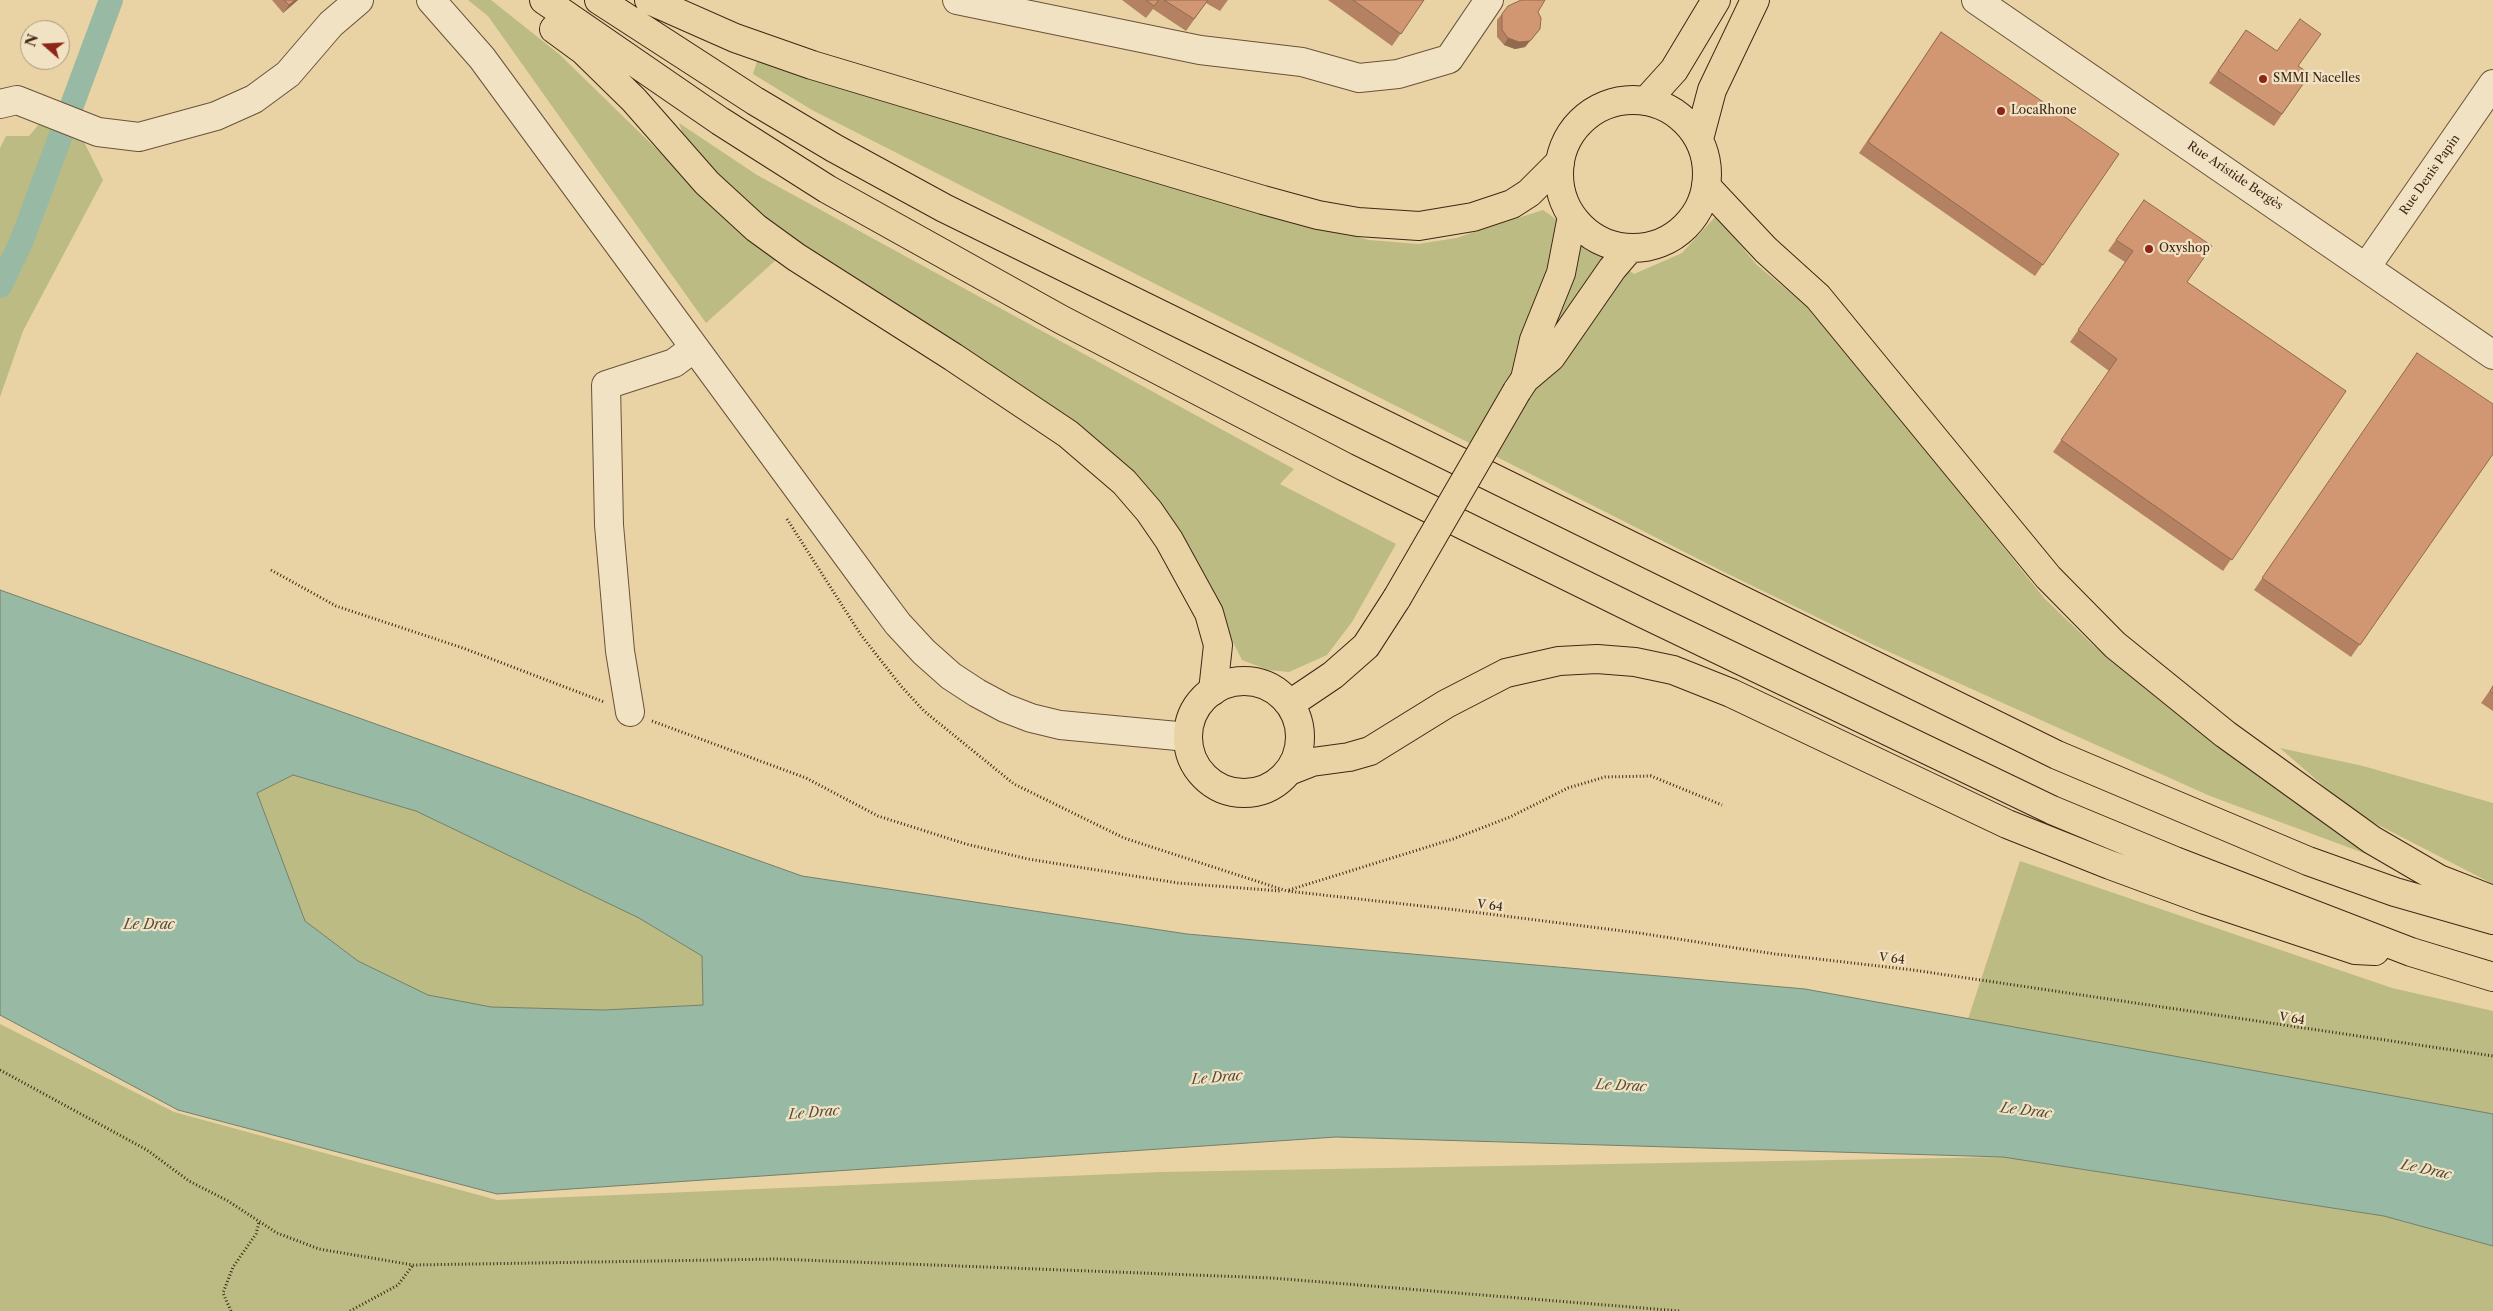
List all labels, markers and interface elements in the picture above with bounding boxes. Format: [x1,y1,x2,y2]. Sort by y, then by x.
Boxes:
north arrow [20,20,70,70]
text: N [21,32,42,49]
place label: SMMI Nacelles [2273,72,2360,86]
marker: SMMI Nacelles [2257,73,2269,85]
place label: LocaRhone [2011,104,2077,118]
marker: LocaRhone [1995,105,2007,117]
street label: Rue Denis Papin [2397,132,2463,218]
street label: Rue Aristide Bergès [2184,139,2286,213]
place label: Oxyshop [2159,242,2210,256]
marker: Oxyshop [2143,243,2155,255]
street label: V 64 [1476,897,1504,915]
water label: Le Drac [123,917,175,933]
street label: V 64 [1878,950,1906,968]
street label: V 64 [2278,1010,2306,1028]
water label: Le Drac [1191,1067,1243,1089]
water label: Le Drac [1595,1076,1647,1096]
water label: Le Drac [2000,1100,2052,1122]
water label: Le Drac [788,1102,840,1124]
water label: Le Drac [2399,1156,2453,1184]

